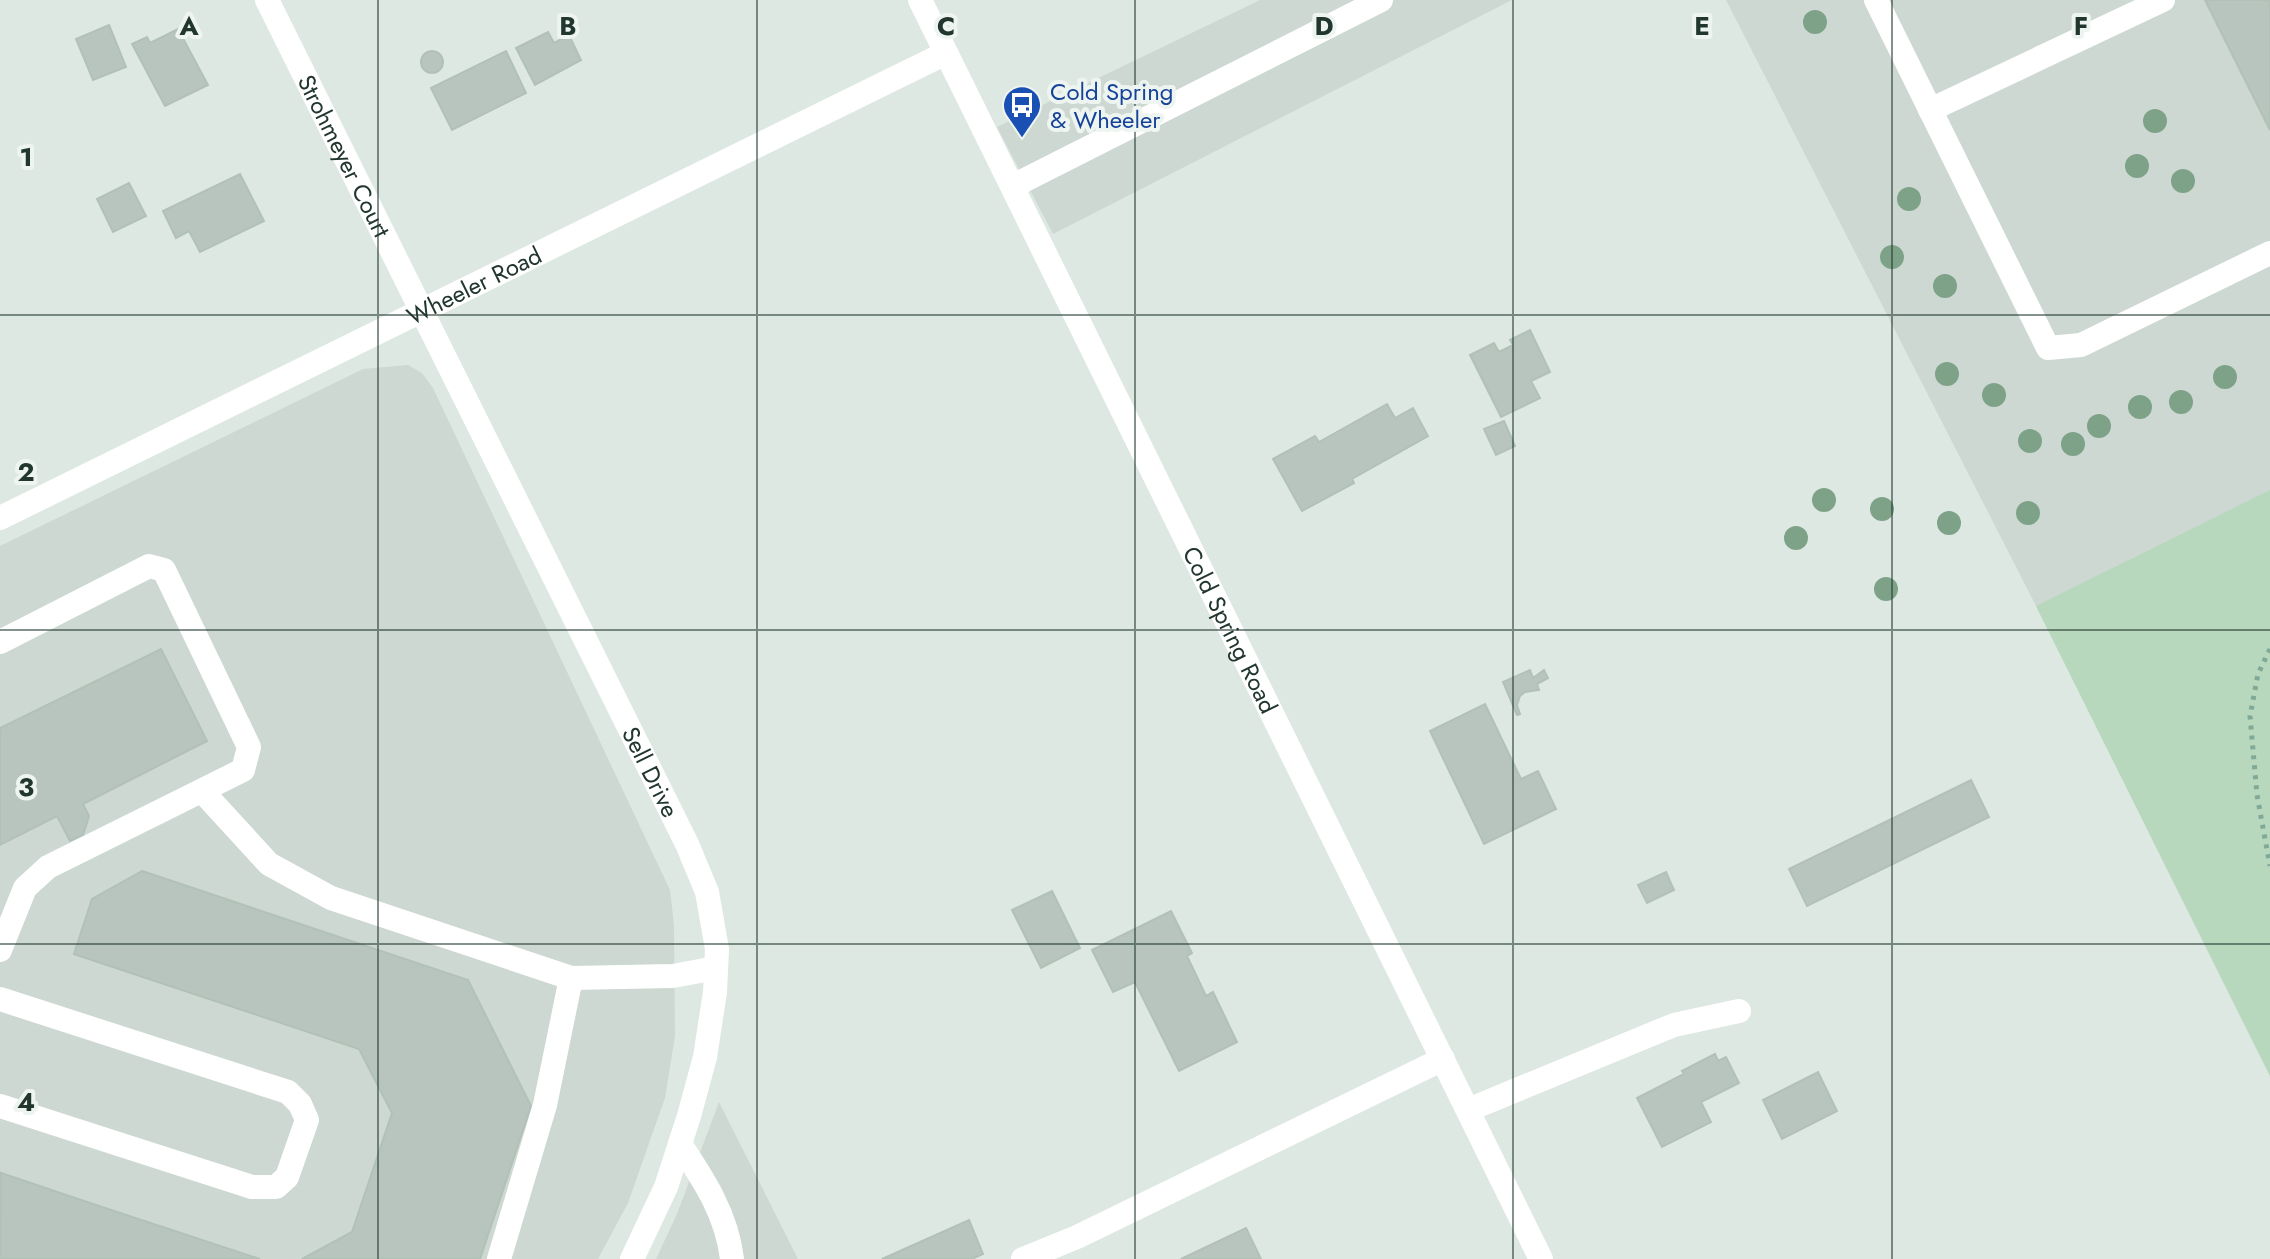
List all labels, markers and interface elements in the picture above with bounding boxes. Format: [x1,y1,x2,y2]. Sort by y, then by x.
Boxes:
text: A [178,7,199,45]
text: B [559,7,577,45]
text: C [937,7,955,45]
text: D [1314,7,1334,45]
text: E [1694,7,1710,45]
text: F [2074,7,2088,45]
street label: Strohmeyer Court [289,69,400,243]
place label: Cold Spring & Wheeler [1050,74,1174,137]
bus stop icon: Cold Spring & Wheeler [1001,84,1043,139]
text: 1 [19,138,33,176]
street label: Wheeler Road [400,237,547,333]
text: 2 [17,453,35,491]
street label: Cold Spring Road [1174,540,1287,719]
street label: Sell Drive [614,720,688,823]
text: 3 [18,768,34,806]
text: 4 [17,1083,35,1121]

